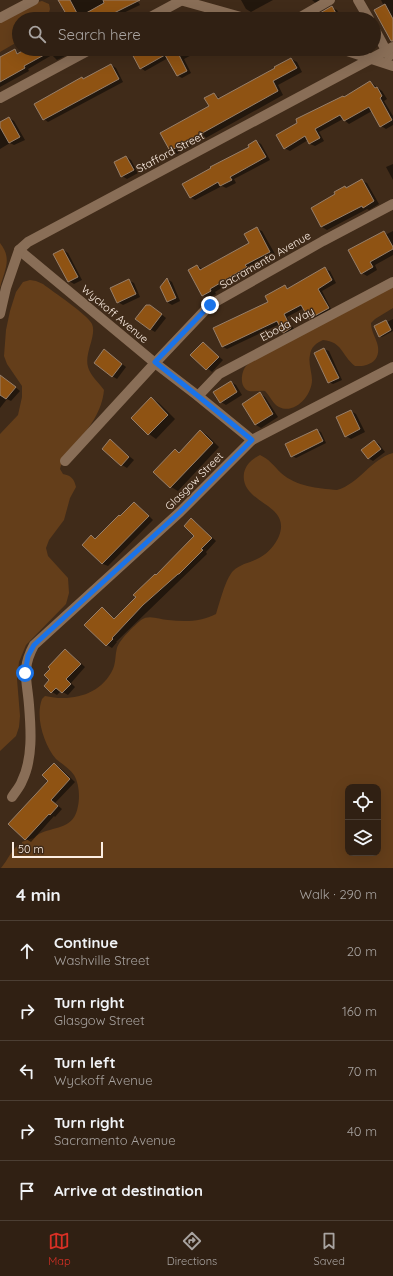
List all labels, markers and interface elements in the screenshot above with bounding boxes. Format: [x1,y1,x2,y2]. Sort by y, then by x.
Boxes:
search box [12,12,381,56]
icon: search [26,23,48,45]
text: Search here [58,25,141,44]
street label: Stafford Street [134,128,207,176]
street label: Sacramento Avenue [217,228,313,292]
street label: Wyckoff Avenue [79,282,151,346]
route end [201,296,219,314]
street label: Eboda Way [258,304,316,344]
street label: Glasgow Street [162,449,226,513]
route start [16,664,34,682]
map controls [345,784,381,856]
button: locate [345,784,381,820]
button: layers [345,820,381,856]
scale bar [12,840,103,859]
text: 50 m [18,842,44,856]
text: 4 min [16,884,61,905]
text: Walk · 290 m [300,886,377,902]
text: Continue [54,933,118,952]
icon: ahead [16,940,38,962]
text: 20 m [347,943,377,959]
text: Washville Street [54,952,150,968]
text: Turn right [54,993,125,1012]
icon: right [16,1000,38,1022]
text: 160 m [342,1003,377,1019]
text: Glasgow Street [54,1012,145,1028]
text: Turn left [54,1053,116,1072]
icon: left [16,1060,38,1082]
text: 70 m [347,1063,377,1079]
text: Wyckoff Avenue [54,1072,153,1088]
text: Turn right [54,1113,125,1132]
icon: right [16,1120,38,1142]
text: 40 m [347,1123,377,1139]
text: Sacramento Avenue [54,1132,176,1148]
icon: arrive [16,1180,38,1202]
text: Arrive at destination [54,1181,203,1200]
tab: Map [48,1230,71,1268]
tab: Directions [167,1230,217,1268]
tab: Saved [313,1230,345,1268]

